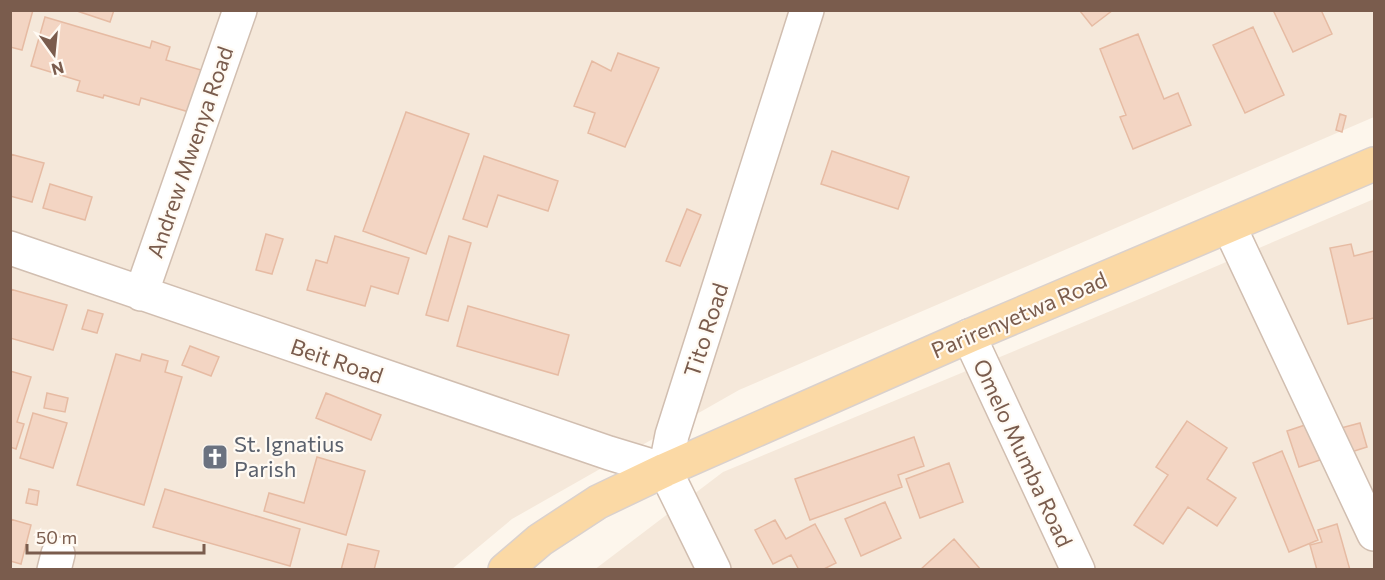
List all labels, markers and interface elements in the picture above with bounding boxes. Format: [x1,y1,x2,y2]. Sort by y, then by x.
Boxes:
north arrow [24,24,84,84]
street label: Andrew Mwenya Road [141,43,238,261]
text: N [50,58,66,80]
street label: Parirenyetwa Road [927,265,1111,364]
street label: Tito Road [678,279,733,380]
street label: Beit Road [287,332,387,389]
street label: Omelo Mumba Road [968,354,1079,551]
place label: St. Ignatius Parish [234,430,344,482]
church icon: St. Ignatius Parish [200,442,230,472]
scale bar [27,517,204,555]
text: 50 m [36,526,77,548]

